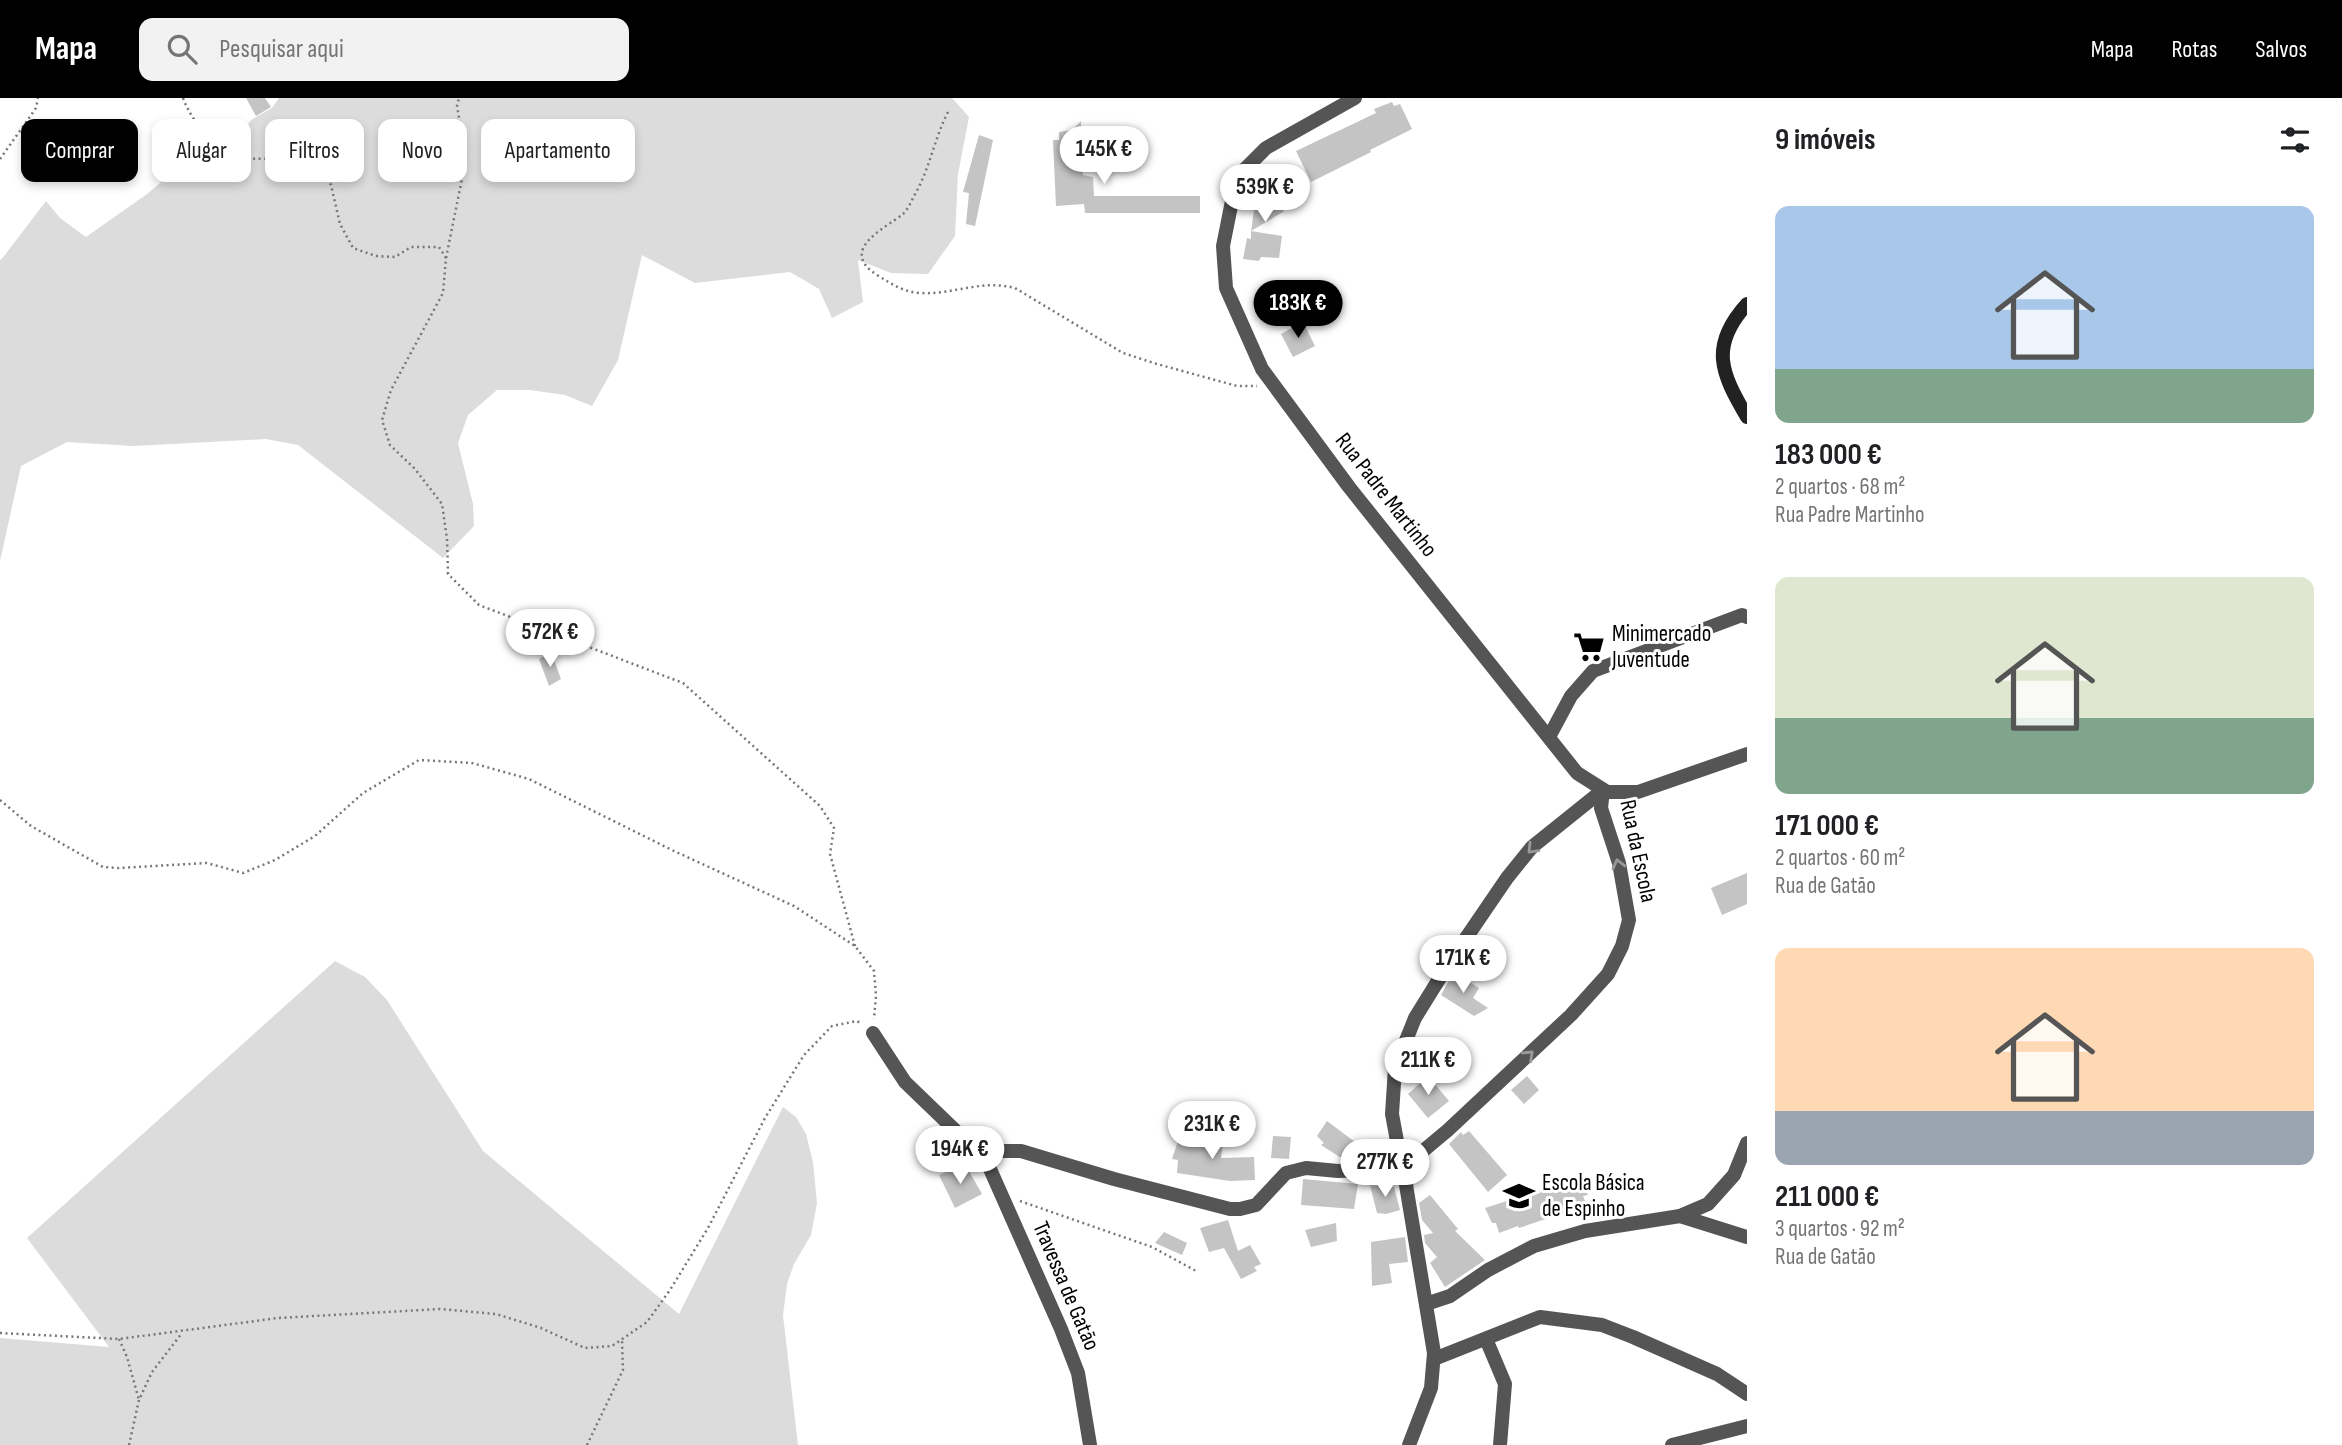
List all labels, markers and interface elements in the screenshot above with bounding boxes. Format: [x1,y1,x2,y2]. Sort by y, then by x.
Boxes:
search box [139,18,629,81]
text: Mapa [35,29,97,69]
icon: search [163,30,201,68]
text: Pesquisar aqui [219,34,344,65]
text: Mapa [2091,35,2134,64]
text: Rotas [2172,35,2217,64]
text: Salvos [2255,35,2307,64]
chip: Comprar [21,119,138,182]
chip: Alugar [152,119,251,182]
chip: Filtros [265,119,364,182]
chip: Novo [378,119,467,182]
chip: Apartamento [481,119,635,182]
icon: filters [2276,121,2314,159]
text: 9 imóveis [1775,122,1875,158]
pin: 145K € [1047,126,1161,186]
text: 145K € [1076,135,1132,163]
pin: 539K € [1208,164,1322,224]
text: 539K € [1236,173,1294,201]
icon: home [1982,252,2108,378]
pin: 183K € [1241,280,1355,340]
text: 183K € [1270,289,1326,317]
street label: Rua Padre Martinho [1329,427,1443,563]
text: 183 000 € [1775,437,1882,473]
text: 2 quartos · 68 m² [1775,473,1905,501]
text: Rua Padre Martinho [1775,501,1925,529]
pin: 572K € [493,610,607,669]
text: 572K € [522,618,578,646]
place label: Minimercado Juventude [1611,620,1711,674]
icon: home [1982,623,2108,749]
supermarket icon: Minimercado Juventude [1572,630,1606,664]
street label: Rua da Escola [1613,797,1663,905]
text: 171 000 € [1775,808,1879,844]
one-way arrow [1527,841,1540,854]
text: 2 quartos · 60 m² [1775,844,1905,872]
one-way arrow [1612,858,1627,870]
text: Rua de Gatão [1775,872,1876,900]
pin: 171K € [1406,936,1520,995]
text: 171K € [1436,944,1490,972]
icon: home [1982,994,2108,1120]
pin: 211K € [1371,1038,1485,1097]
text: 211K € [1400,1046,1456,1074]
one-way arrow [1521,1050,1534,1063]
pin: 231K € [1155,1102,1269,1161]
text: 231K € [1184,1110,1240,1138]
pin: 194K € [903,1126,1017,1186]
text: 194K € [931,1135,989,1163]
pin: 277K € [1328,1140,1442,1199]
text: 277K € [1356,1148,1414,1176]
place label: Escola Básica de Espinho [1542,1169,1645,1223]
school or university icon: Escola Básica de Espinho [1502,1179,1536,1213]
text: 211 000 € [1775,1179,1879,1215]
text: 3 quartos · 92 m² [1775,1215,1905,1243]
street label: Travessa de Gatão [1026,1217,1106,1355]
text: Rua de Gatão [1775,1243,1876,1271]

